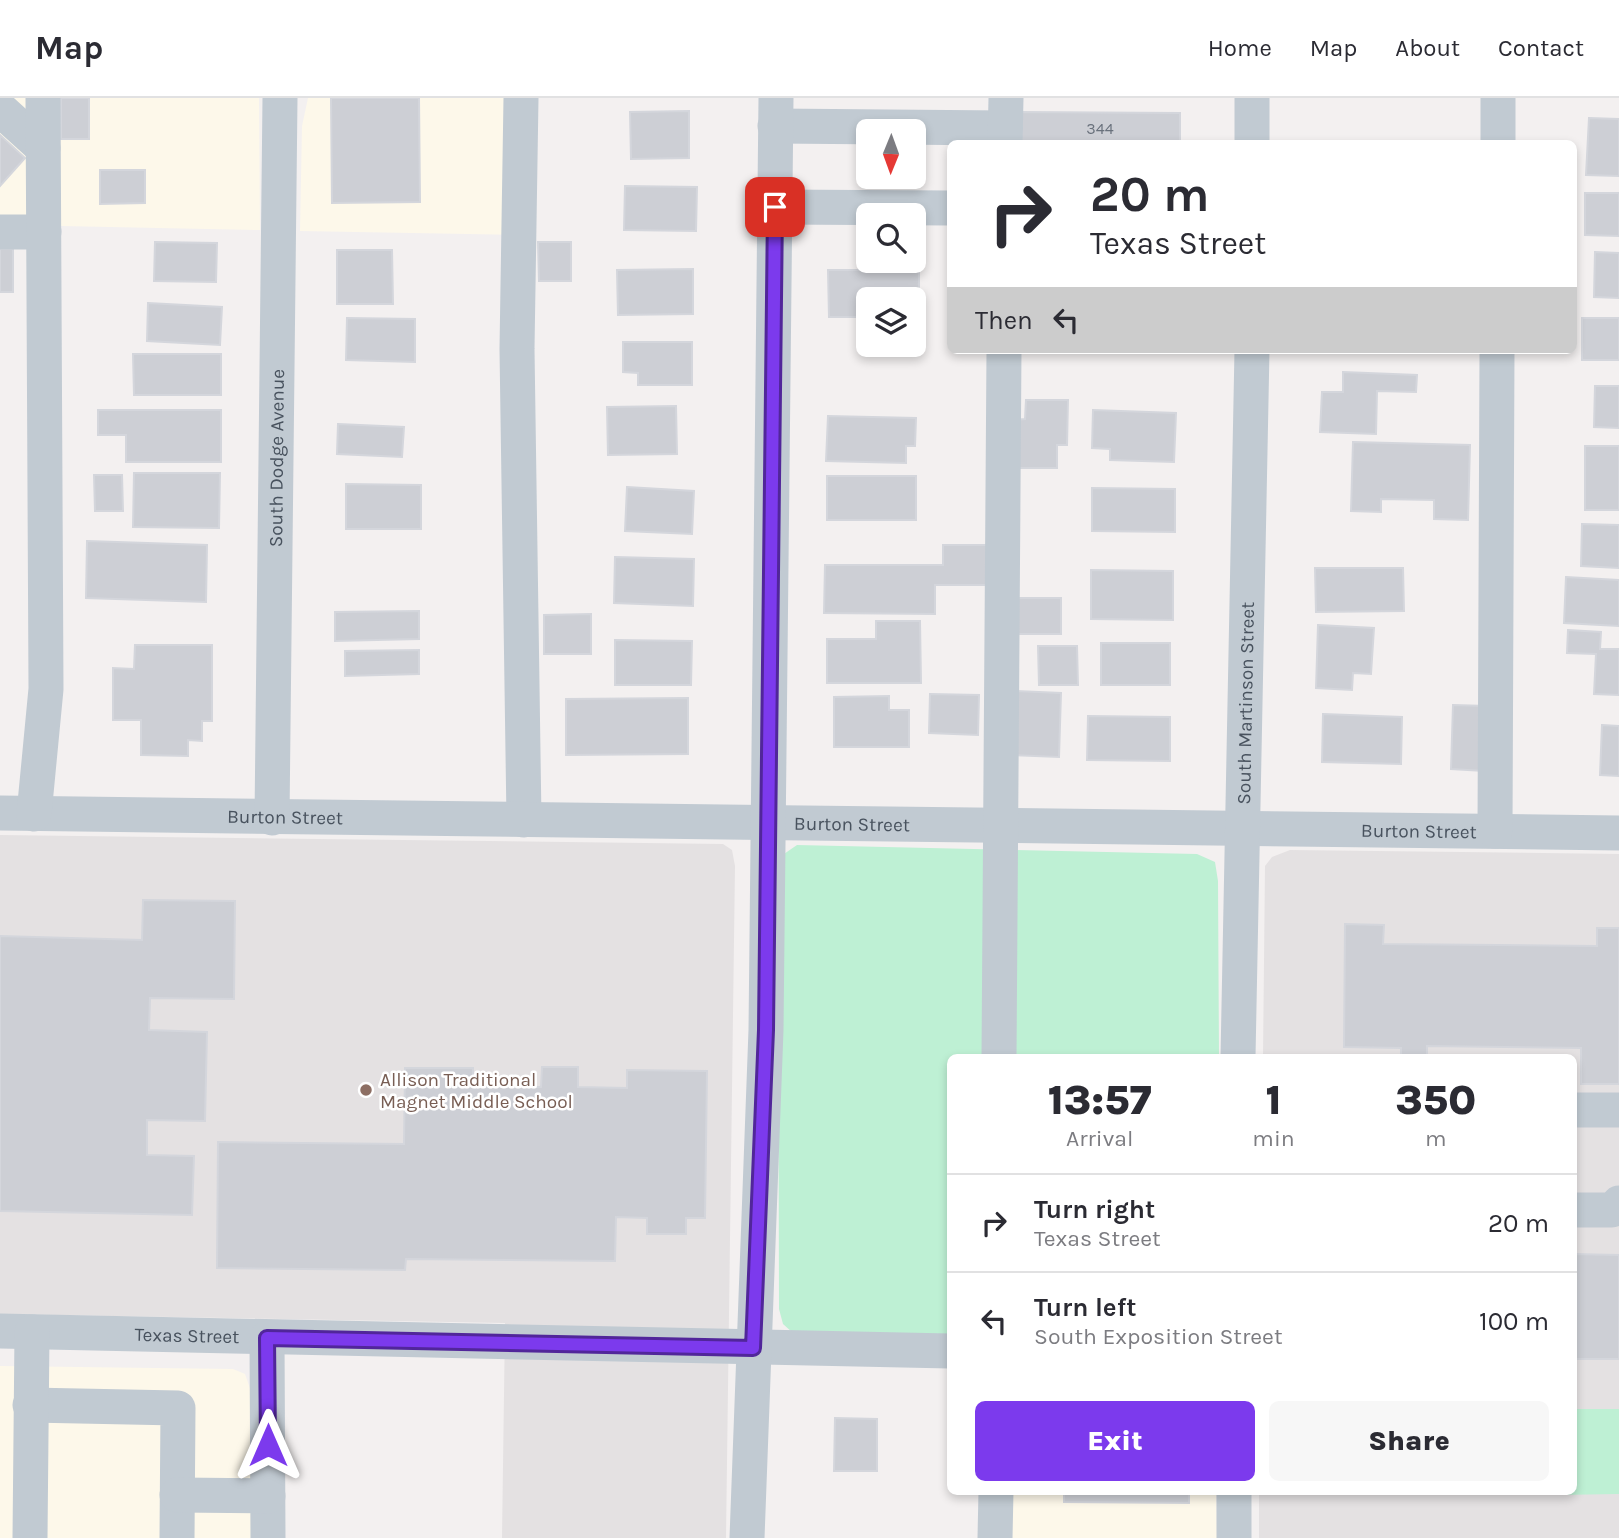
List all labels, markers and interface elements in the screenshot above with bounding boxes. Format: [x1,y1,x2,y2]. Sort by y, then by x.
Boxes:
text: Map [35,29,103,67]
text: Home [1208,34,1272,62]
text: Map [1310,34,1357,62]
text: About [1395,34,1460,62]
text: Contact [1498,34,1584,62]
north arrow [856,119,926,189]
map controls [856,119,926,357]
house number: 344 [1086,119,1114,138]
text: 20 m [1090,166,1210,223]
icon: right [975,168,1066,259]
pin [745,177,805,237]
icon: arrive [756,188,794,226]
button: search [856,203,926,273]
text: Texas Street [1090,225,1266,262]
button: layers [856,287,926,357]
icon: left [1047,301,1085,339]
text: Then [975,305,1033,336]
street label: South Dodge Avenue [265,369,289,547]
street label: South Martinson Street [1233,601,1259,805]
street label: Burton Street [227,806,343,829]
street label: Burton Street [794,813,910,836]
street label: Burton Street [1361,820,1477,843]
place label: Allison Traditional Magnet Middle School [380,1069,573,1113]
text: 13:57 [1048,1075,1152,1125]
text: 1 [1265,1075,1282,1125]
text: 350 [1395,1075,1476,1125]
marker: Allison Traditional Magnet Middle School [358,1082,374,1098]
text: Arrival [1066,1125,1133,1152]
text: min [1252,1125,1295,1152]
text: m [1425,1125,1447,1152]
text: Turn right [1034,1194,1155,1225]
icon: right [975,1204,1013,1242]
text: 20 m [1488,1208,1549,1239]
text: Texas Street [1034,1225,1161,1252]
text: Turn left [1034,1292,1136,1323]
icon: left [975,1302,1013,1340]
text: 100 m [1479,1306,1549,1337]
text: South Exposition Street [1034,1323,1283,1350]
street label: Texas Street [134,1324,240,1348]
button: Exit [975,1401,1255,1481]
button: Share [1269,1401,1549,1481]
position arrow [231,1408,305,1482]

